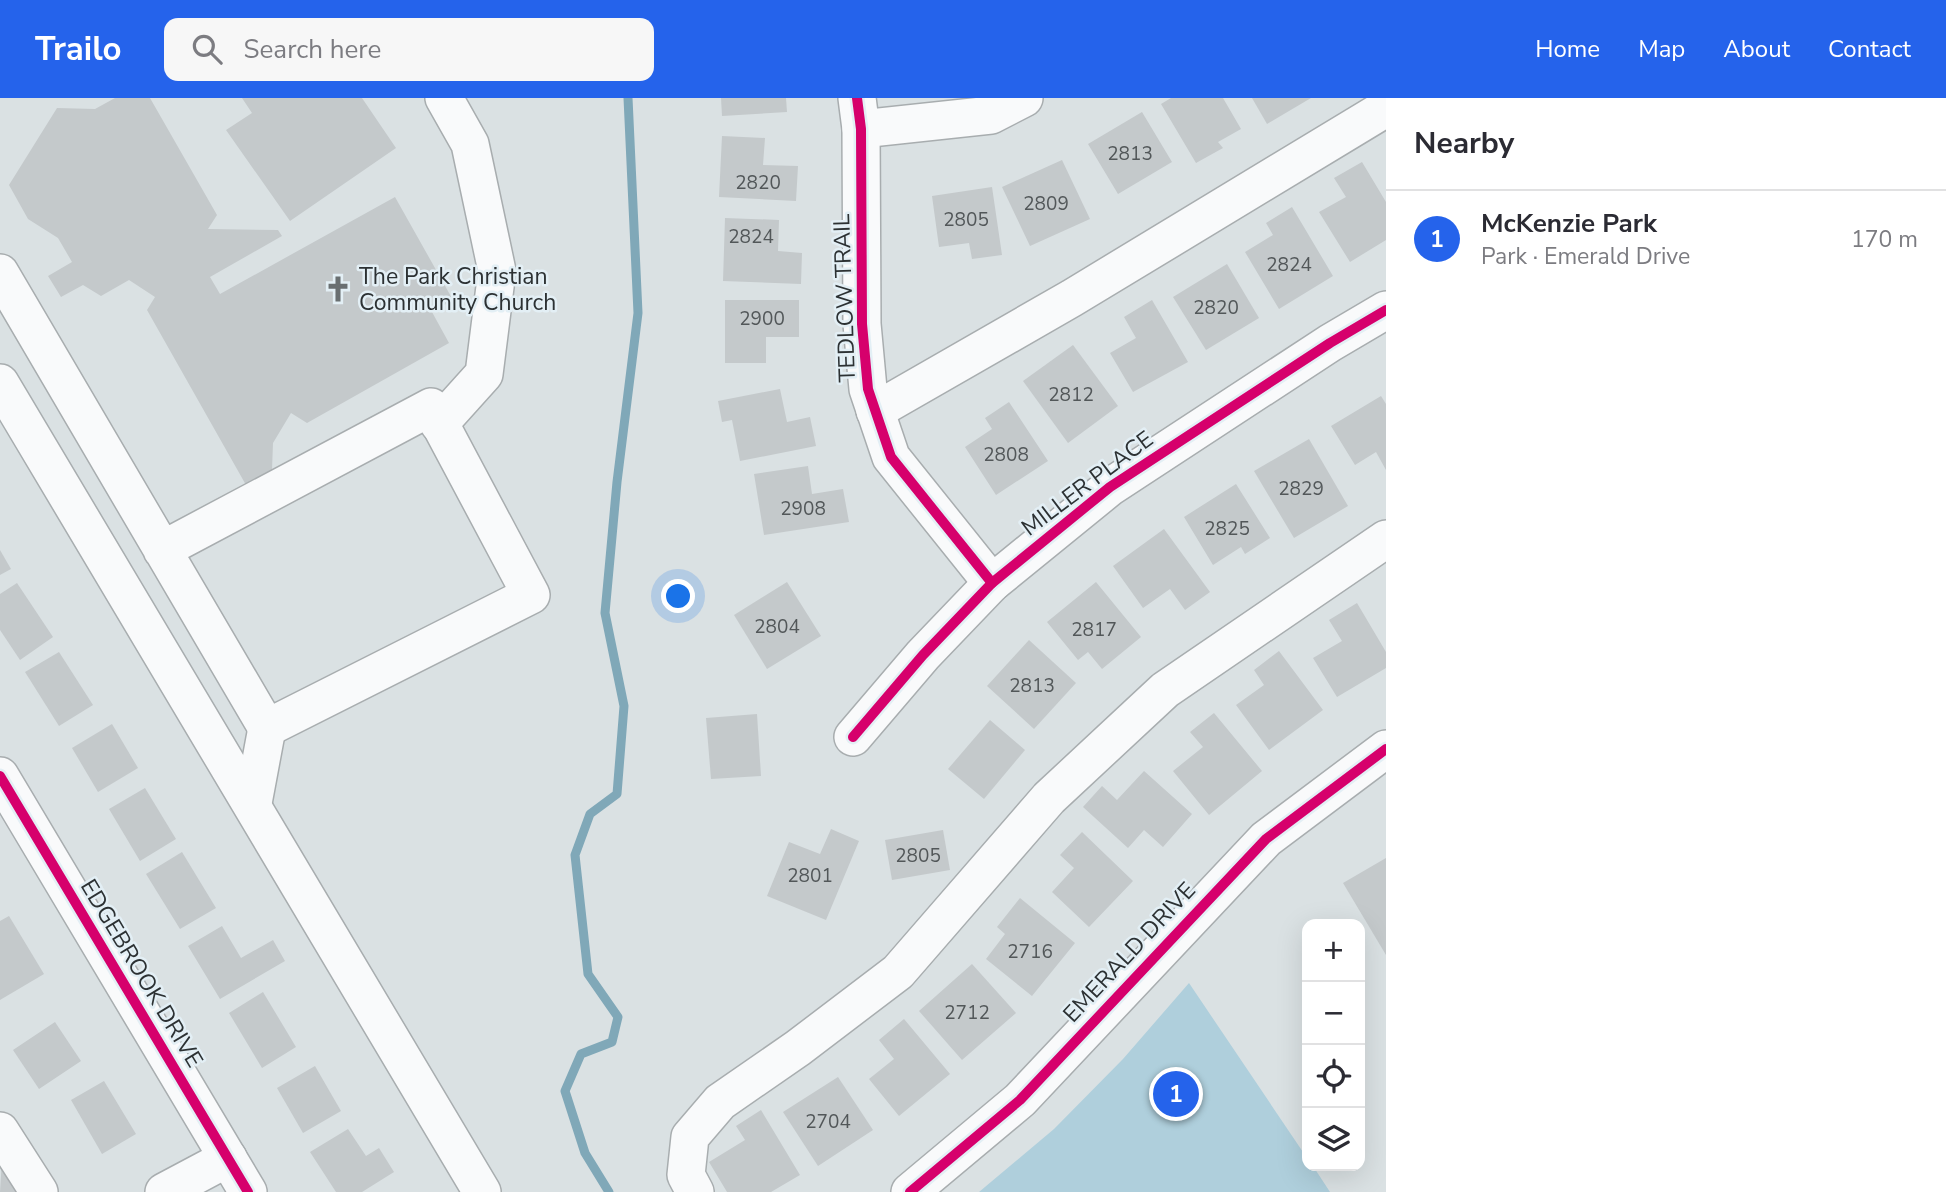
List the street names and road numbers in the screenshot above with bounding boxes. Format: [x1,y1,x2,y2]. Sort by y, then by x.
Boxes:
street label: TEDLOW TRAIL [826,213,863,383]
street label: MILLER PLACE [1015,424,1159,543]
street label: EDGEBROOK DRIVE [73,873,210,1073]
street label: EMERALD DRIVE [1056,875,1203,1029]

